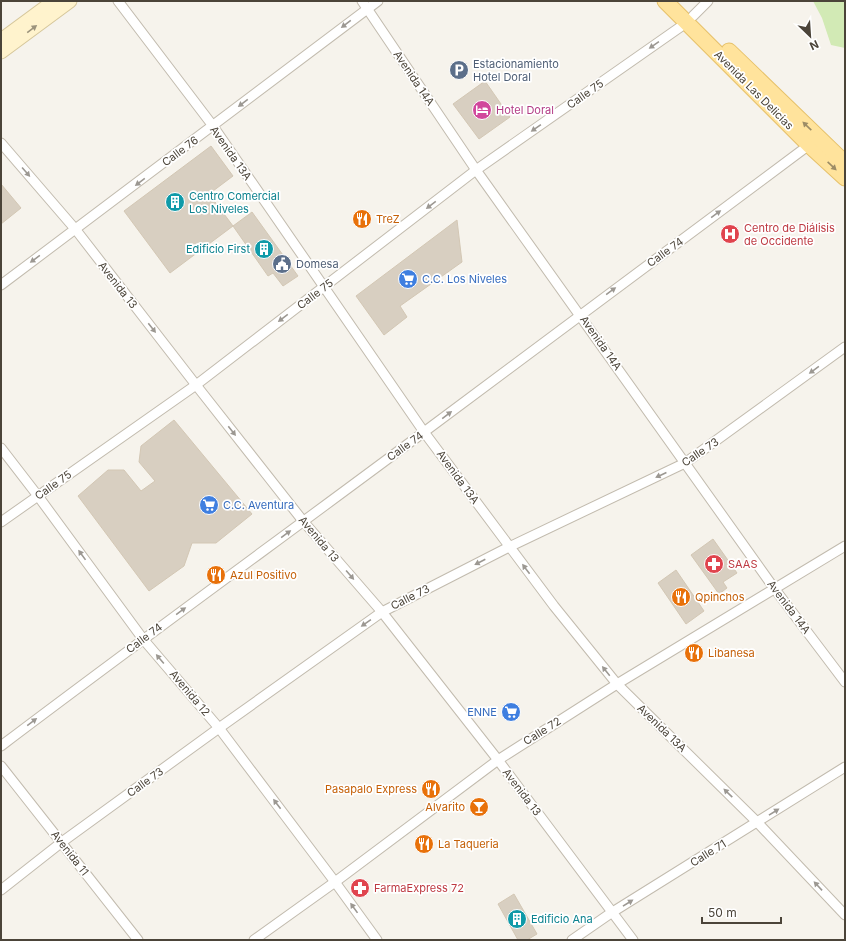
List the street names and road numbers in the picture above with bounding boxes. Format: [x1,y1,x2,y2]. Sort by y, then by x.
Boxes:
street label: Avenida Las Delicias [711,47,797,133]
street label: Avenida 14A [390,48,438,109]
street label: Calle 75 [564,76,606,112]
street label: Avenida 13A [207,123,255,183]
street label: Calle 76 [159,133,201,169]
street label: Calle 74 [644,234,686,270]
street label: Avenida 13 [95,259,141,311]
street label: Calle 75 [294,276,336,312]
street label: Avenida 14A [577,313,625,373]
street label: Calle 74 [384,428,426,464]
street label: Calle 73 [679,434,721,470]
street label: Avenida 13A [434,447,482,507]
street label: Calle 75 [32,467,74,503]
street label: Avenida 13 [296,513,342,565]
street label: Avenida 14A [764,577,814,637]
street label: Calle 73 [388,581,432,613]
street label: Calle 74 [123,620,165,656]
street label: Avenida 12 [167,667,213,719]
street label: Avenida 13A [634,701,690,755]
street label: Calle 72 [520,714,564,748]
street label: Calle 73 [124,764,166,800]
street label: Avenida 13 [500,766,544,819]
street label: Avenida 11 [48,828,92,878]
street label: Calle 71 [687,837,729,869]

